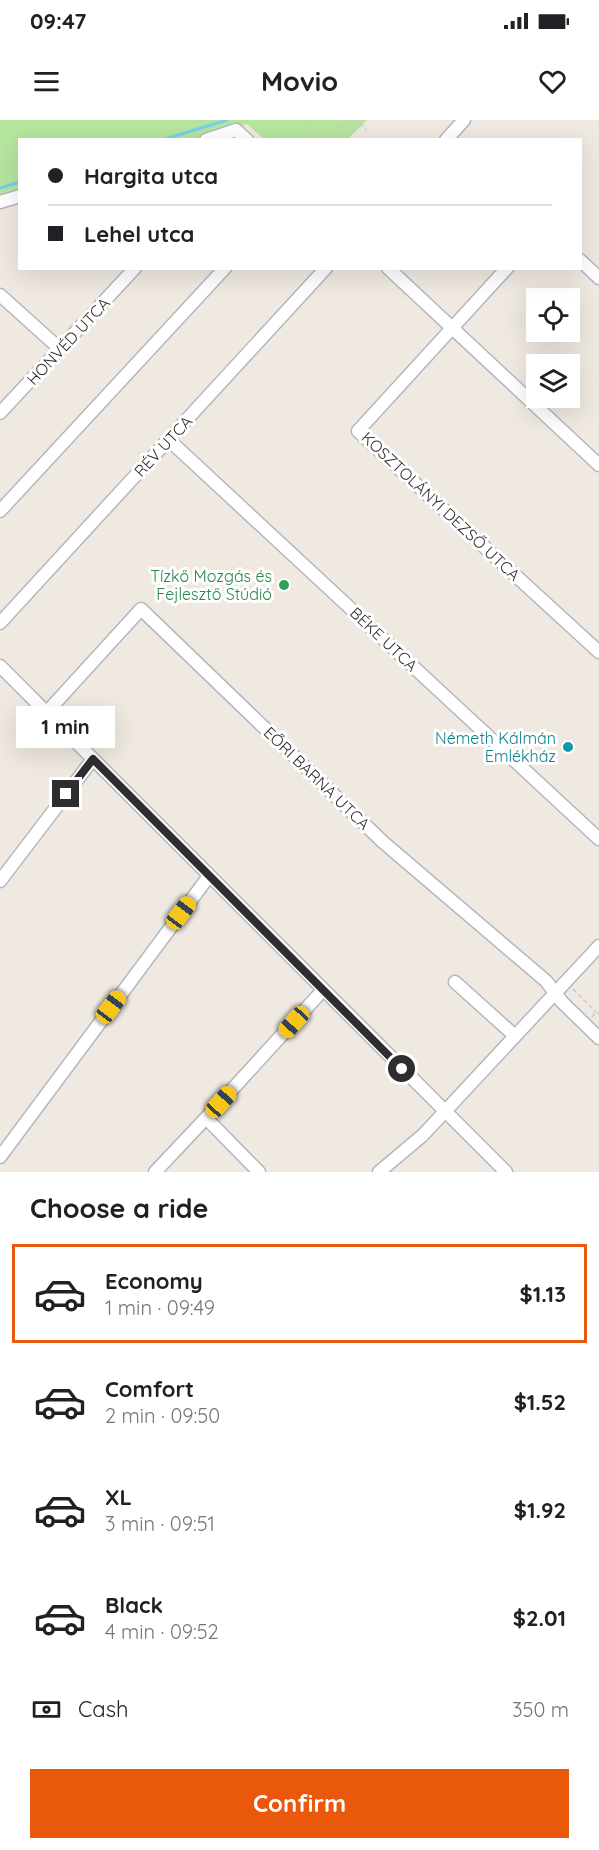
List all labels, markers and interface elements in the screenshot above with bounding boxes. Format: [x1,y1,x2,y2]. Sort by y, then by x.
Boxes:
text: 09:47 [30,7,86,35]
text: Movio [261,64,338,98]
icon: menu [30,65,63,98]
icon: heart [536,65,569,98]
text: Hargita utca [84,162,218,190]
text: Lehel utca [84,220,194,248]
map controls [526,288,580,408]
button: locate [526,288,580,342]
street label: HONVÉD UTCA [22,293,114,389]
button: layers [526,354,580,408]
street label: RÉV UTCA [130,411,196,481]
street label: KOSZTOLÁNYI DEZSŐ UTCA [358,427,524,585]
place label: Tízkő Mozgás és Fejlesztő Stúdió [150,566,272,604]
marker: Tízkő Mozgás és Fejlesztő Stúdió [277,578,291,592]
street label: BÉKE UTCA [346,603,422,675]
callout: 1 min [16,707,116,749]
text: 1 min [41,714,90,739]
street label: EŐRI BARNA UTCA [260,722,374,834]
place label: Németh Kálmán Emlékház [435,728,556,766]
marker: Németh Kálmán Emlékház [561,740,575,754]
route end [52,780,79,807]
car [163,893,199,933]
car [93,987,129,1027]
car [275,1003,313,1041]
route start [388,1055,415,1082]
car [202,1083,240,1121]
text: Choose a ride [30,1191,208,1225]
icon: car [33,1267,87,1321]
text: Economy [105,1267,203,1295]
text: $1.13 [520,1280,566,1308]
text: 1 min · 09:49 [105,1295,215,1320]
icon: car [33,1375,87,1429]
text: Comfort [105,1375,194,1403]
text: $1.52 [514,1388,566,1416]
text: 2 min · 09:50 [105,1403,220,1428]
icon: car [33,1483,87,1537]
text: XL [105,1483,132,1511]
text: $1.92 [514,1496,566,1524]
text: 3 min · 09:51 [105,1511,215,1536]
icon: car [33,1591,87,1645]
text: Black [105,1591,163,1619]
text: $2.01 [513,1604,566,1632]
text: 4 min · 09:52 [105,1619,219,1644]
icon: cash [30,1693,63,1726]
text: Cash [78,1695,129,1723]
text: 350 m [512,1697,569,1722]
button: Confirm [30,1769,569,1838]

